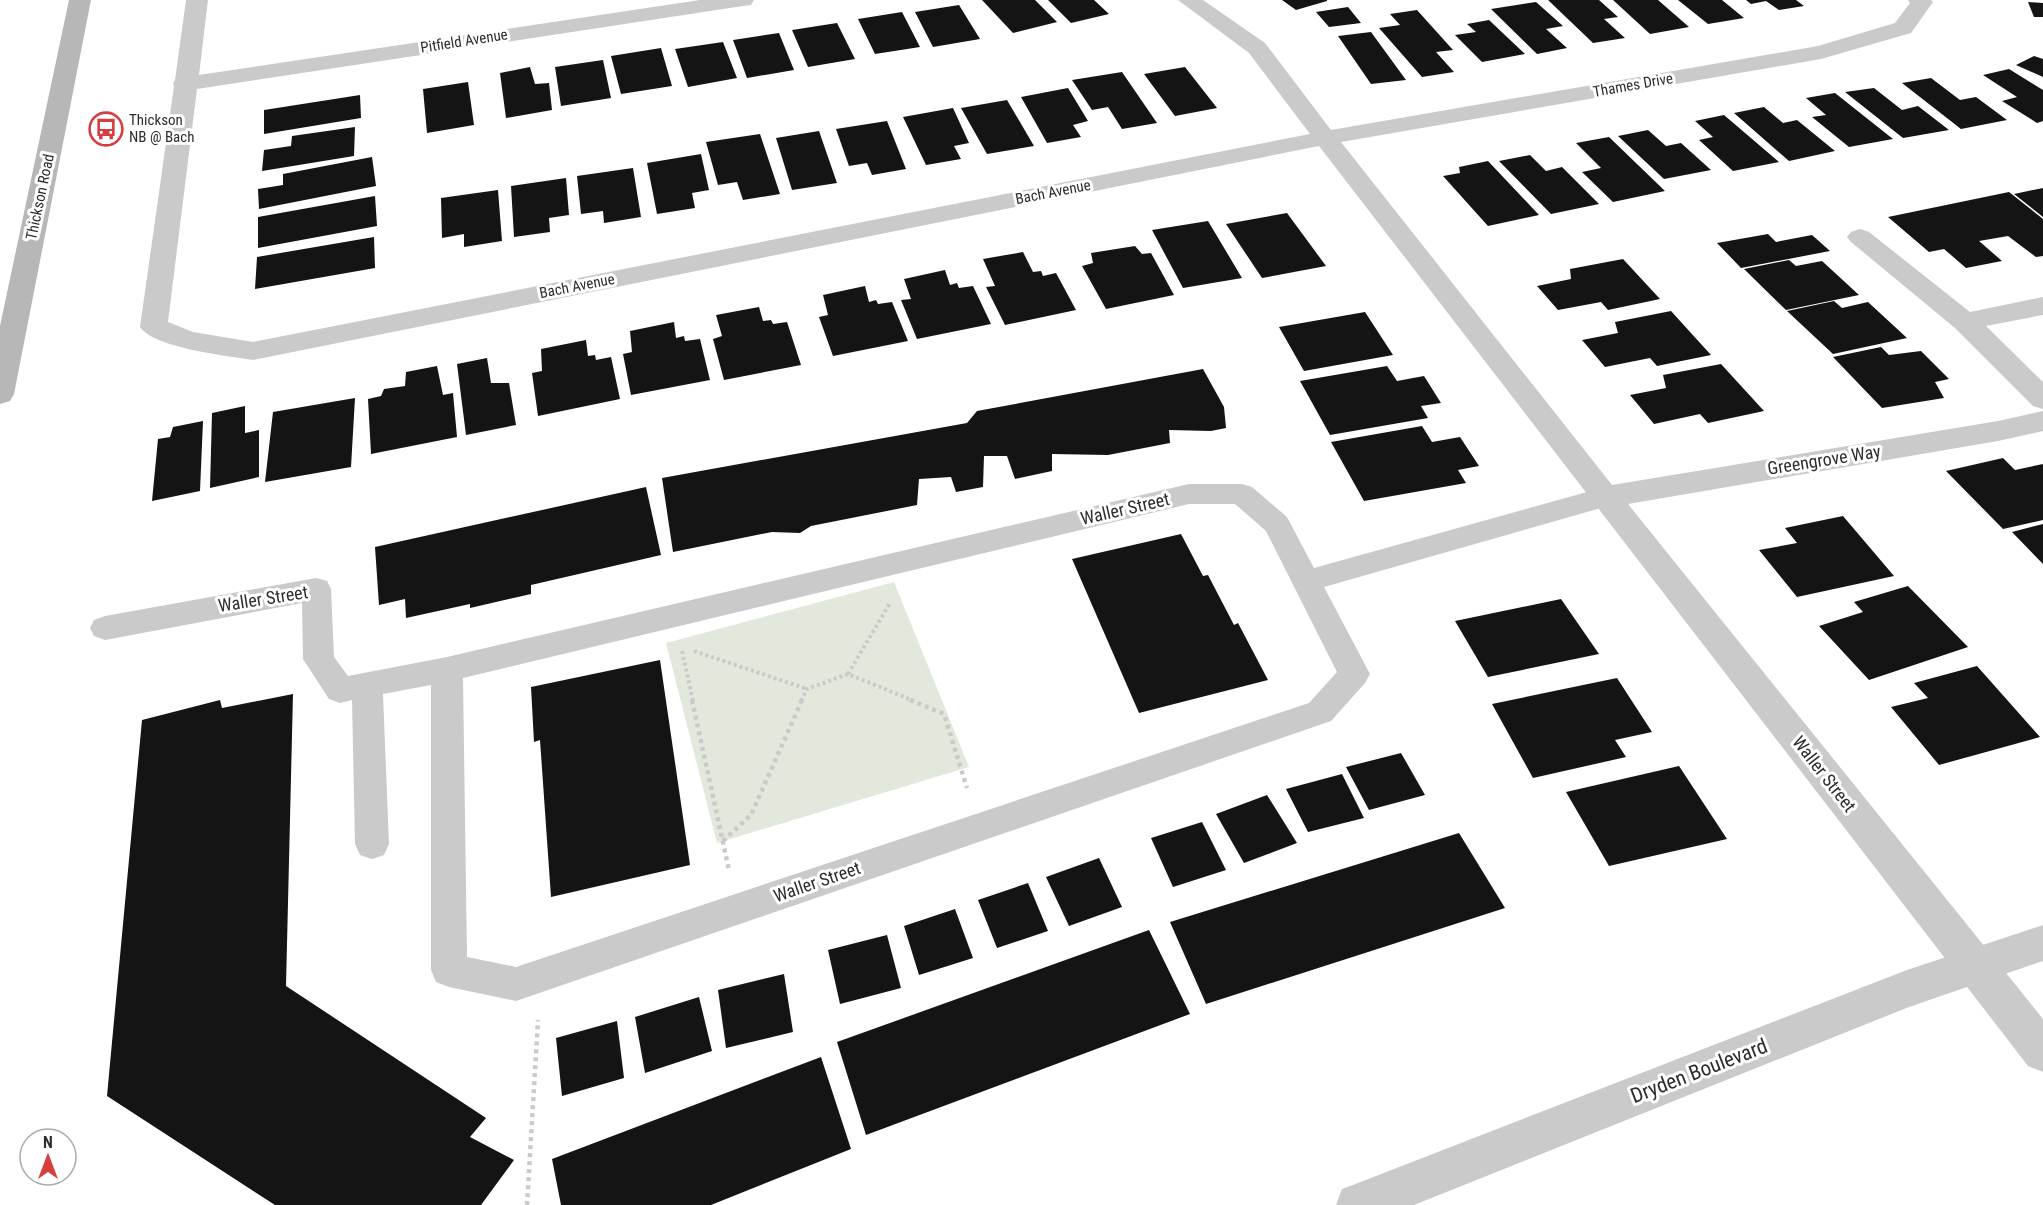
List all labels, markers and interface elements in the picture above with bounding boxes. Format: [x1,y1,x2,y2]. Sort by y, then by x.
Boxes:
street label: Pitfield Avenue [419,25,509,57]
street label: Thames Drive [1592,69,1674,101]
bus stop icon: Thickson NB @ Bach [88,111,124,147]
place label: Thickson NB @ Bach [129,111,194,146]
street label: Thickson Road [22,152,58,242]
street label: Bach Avenue [1014,176,1092,208]
street label: Bach Avenue [538,270,616,302]
street label: Greengrove Way [1766,440,1882,479]
street label: Waller Street [1078,488,1171,529]
street label: Waller Street [217,581,309,616]
street label: Waller Street [1788,732,1861,816]
street label: Waller Street [771,857,863,906]
street label: Dryden Boulevard [1627,1034,1771,1108]
north arrow [18,1127,78,1187]
text: N [43,1133,53,1152]

